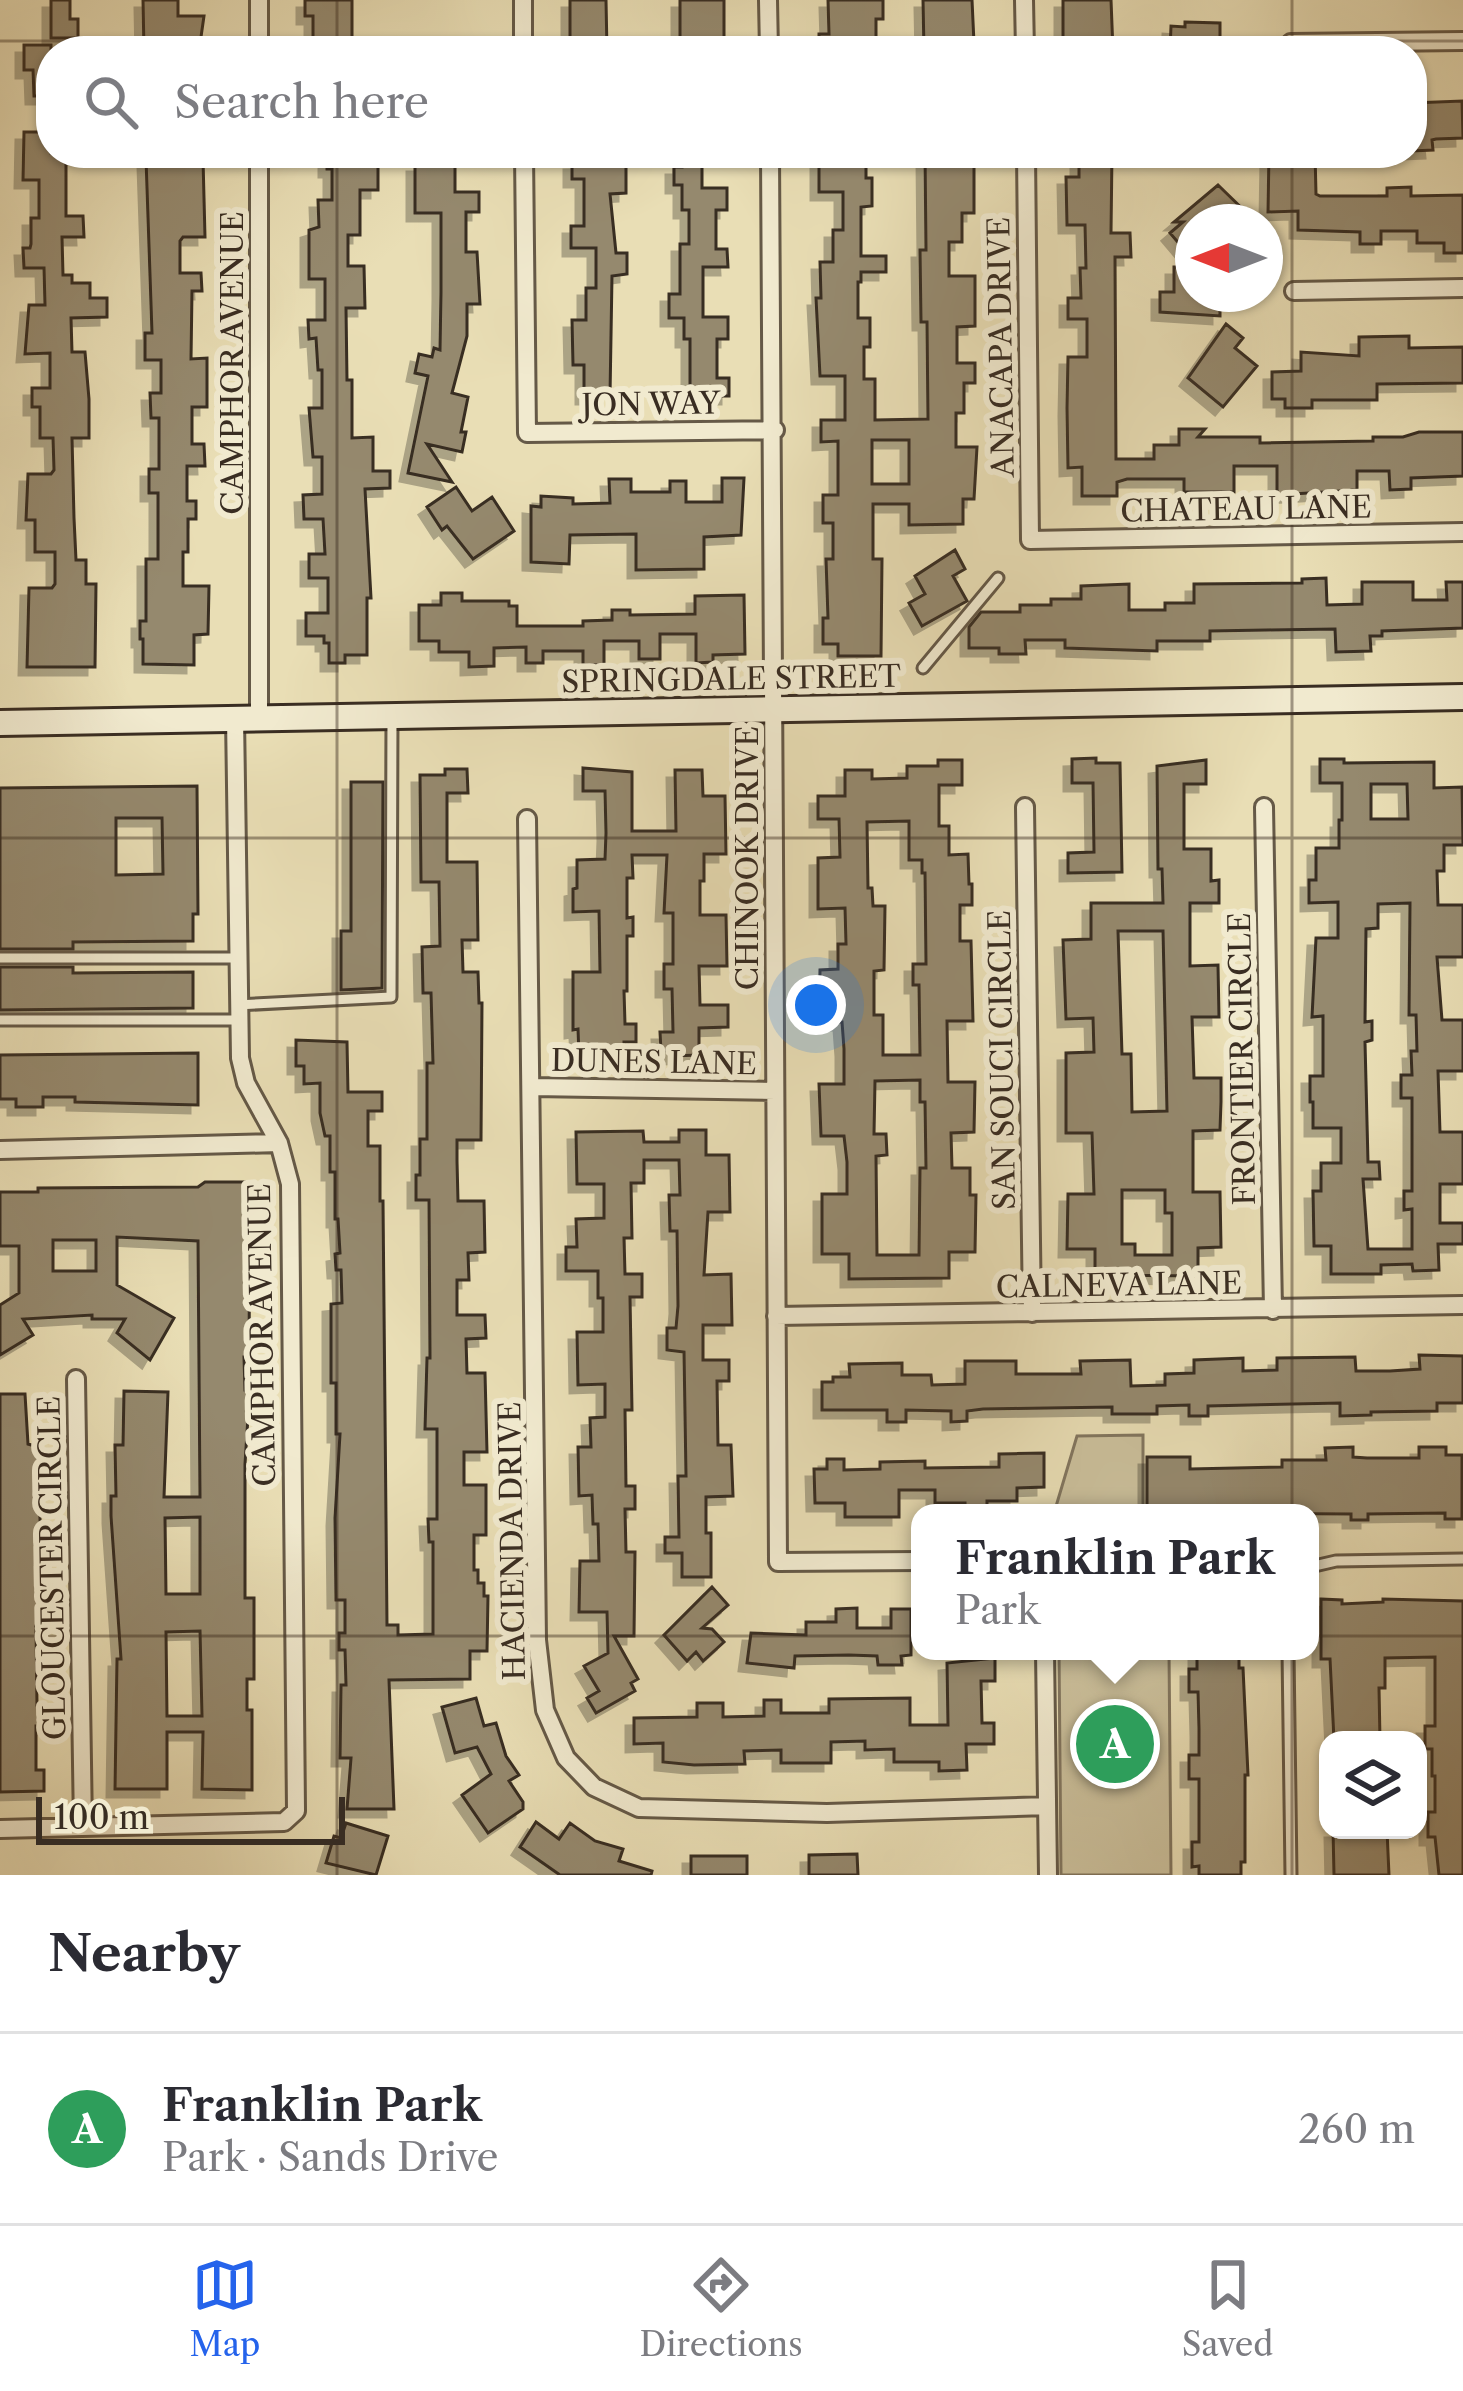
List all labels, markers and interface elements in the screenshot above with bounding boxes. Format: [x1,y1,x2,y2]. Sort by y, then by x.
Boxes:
search box [36,36,1427,168]
icon: search [78,69,144,135]
text: Search here [174,74,429,130]
north arrow [1175,204,1283,312]
street label: CAMPHOR AVENUE [214,211,251,515]
street label: ANACAPA DRIVE [980,217,1022,478]
street label: JON WAY [577,384,721,424]
street label: CHATEAU LANE [1120,488,1372,530]
street label: SPRINGDALE STREET [561,658,902,700]
street label: CHINOOK DRIVE [729,726,766,990]
street label: SAN SOUCI CIRCLE [981,910,1023,1210]
street label: FRONTIER CIRCLE [1221,912,1263,1206]
your location [786,975,846,1035]
street label: DUNES LANE [551,1042,757,1082]
street label: CAMPHOR AVENUE [241,1183,283,1487]
street label: CALNEVA LANE [996,1264,1242,1306]
street label: GLOUCESTER CIRCLE [30,1395,74,1741]
street label: HACIENDA DRIVE [491,1401,533,1681]
popup [911,1504,1319,1660]
text: Franklin Park [955,1530,1275,1586]
text: Park [955,1586,1040,1634]
pin: A [1076,1699,1154,1789]
map controls [1319,1731,1427,1839]
button: layers [1319,1731,1427,1839]
scale bar [36,1791,345,1844]
text: 100 m [54,1797,149,1838]
text: Nearby [48,1922,240,1984]
text: Franklin Park [162,2077,482,2133]
text: A [72,2105,102,2153]
text: 260 m [1298,2105,1415,2153]
text: Park · Sands Drive [162,2133,498,2181]
tab: Map [190,2252,260,2365]
tab: Directions [640,2252,803,2365]
tab: Saved [1182,2252,1273,2365]

